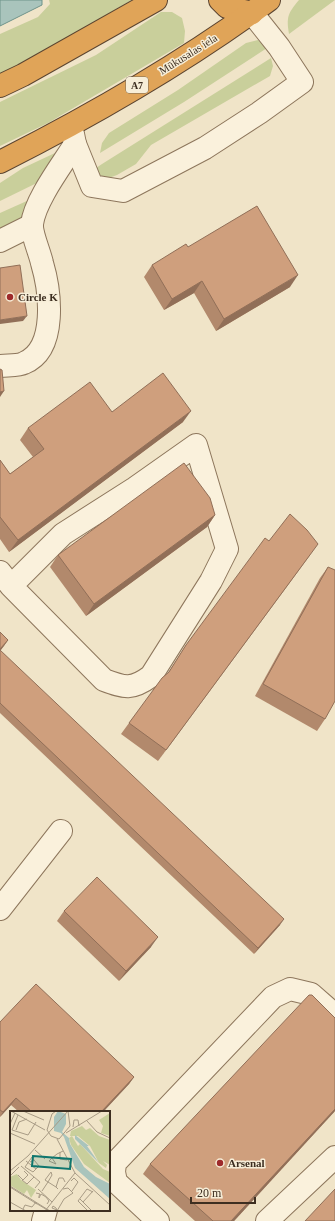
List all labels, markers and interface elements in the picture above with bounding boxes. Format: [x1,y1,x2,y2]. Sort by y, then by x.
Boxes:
street label: Mūkusalas iela [157,31,219,77]
road number: A7 [126,77,148,93]
place label: Circle K [18,291,58,303]
marker: Circle K [5,292,15,302]
inset map [10,1111,110,1211]
place label: Arsenal [228,1157,265,1169]
marker: Arsenal [215,1158,225,1168]
scale bar [191,1179,255,1205]
text: 20 m [197,1186,222,1200]

